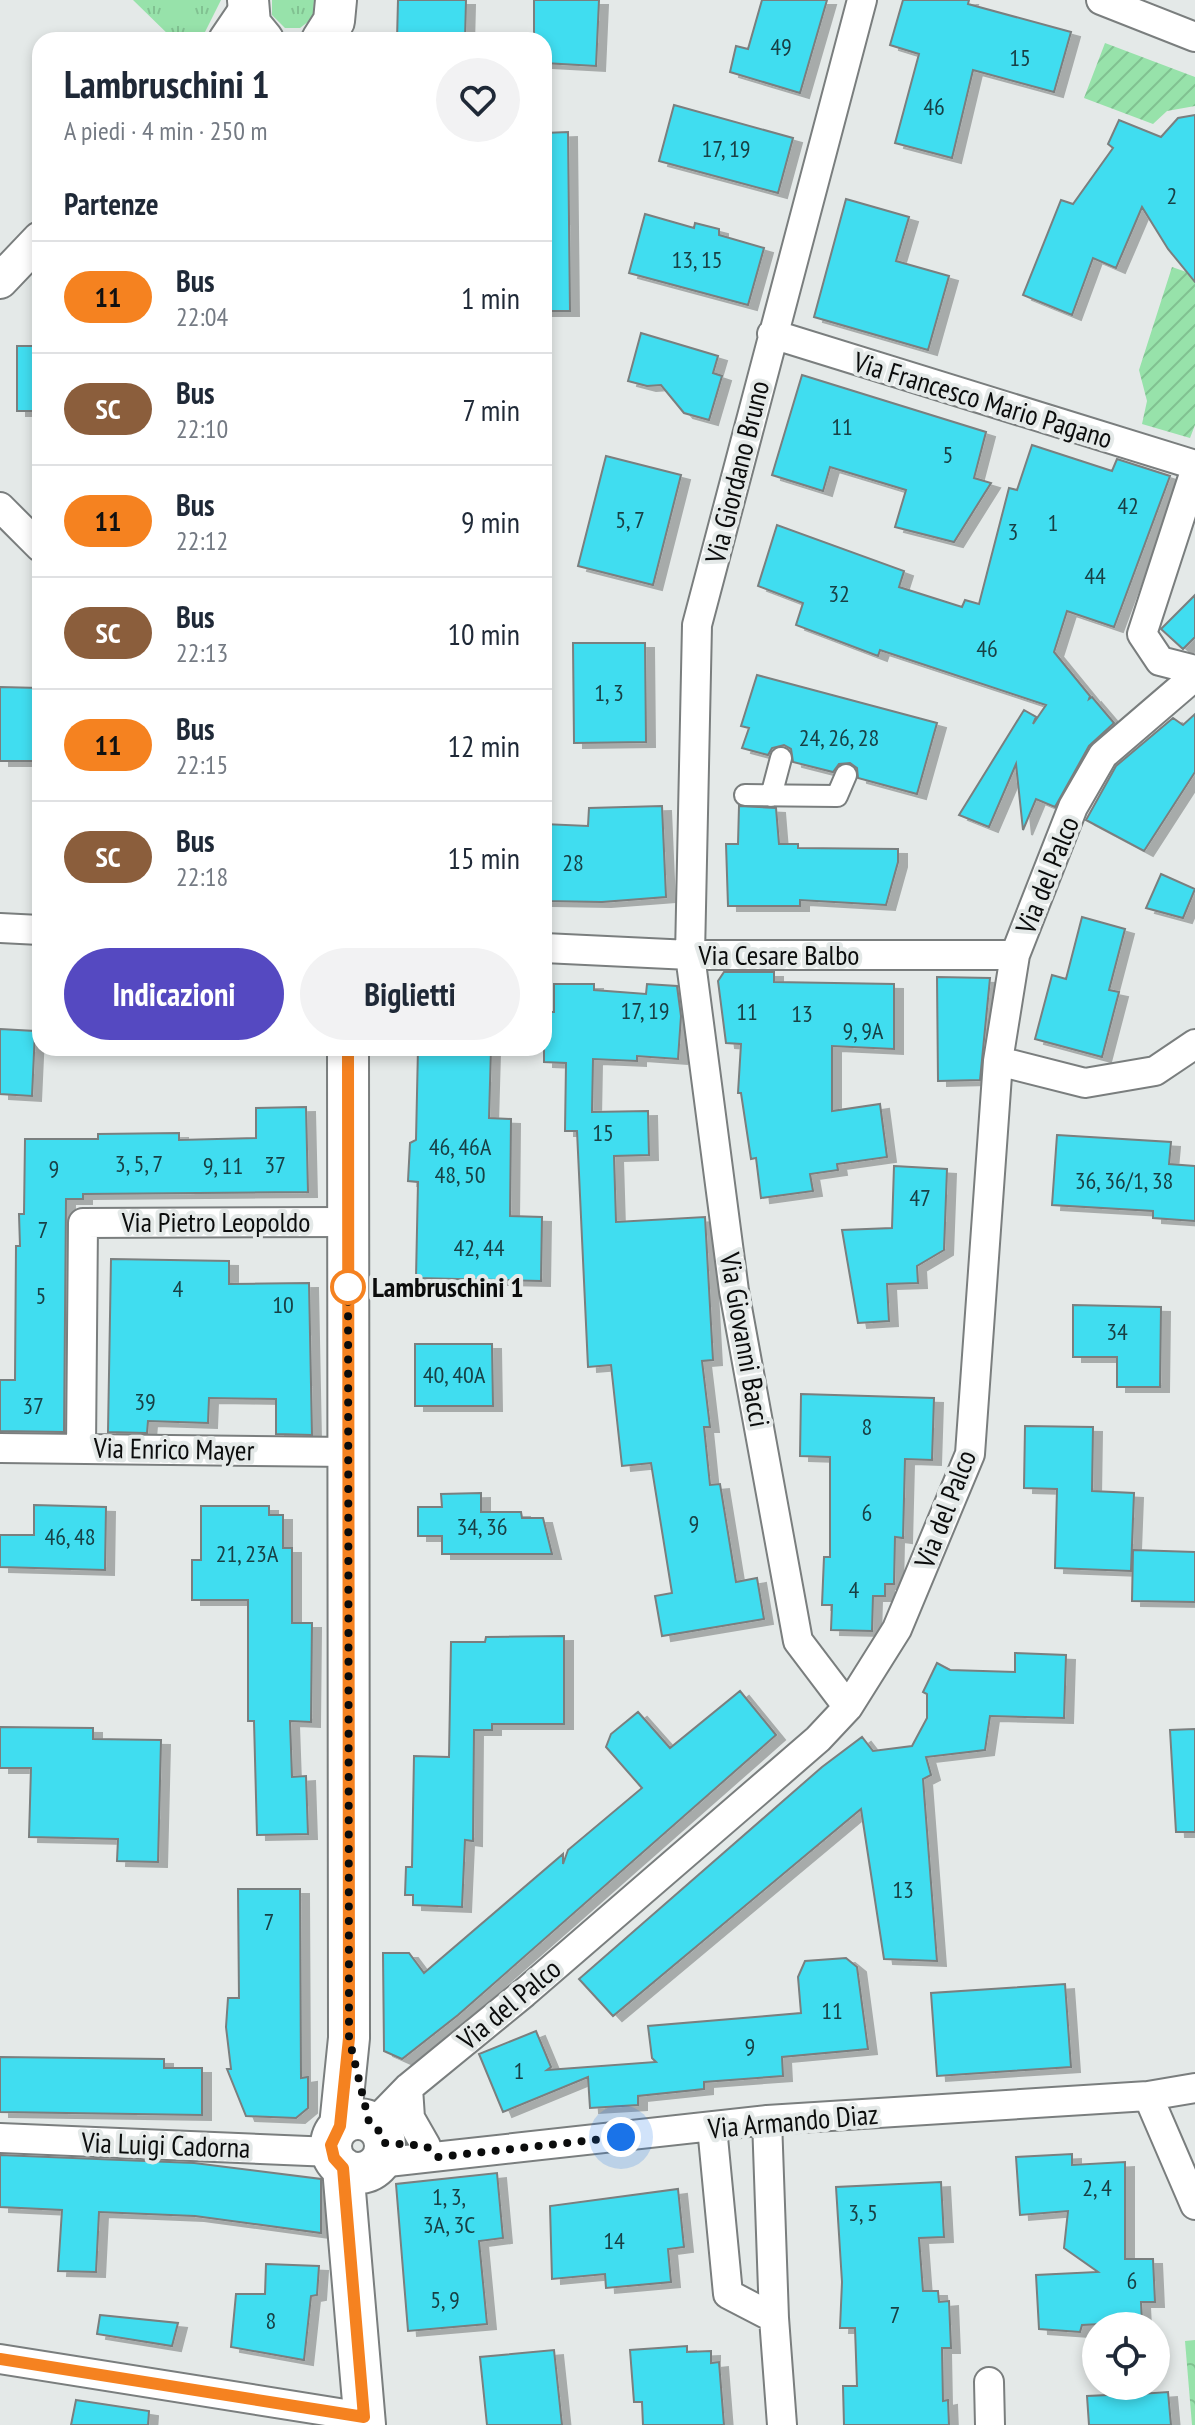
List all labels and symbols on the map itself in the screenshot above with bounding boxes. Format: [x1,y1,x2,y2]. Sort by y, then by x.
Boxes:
house number: 49 [770,31,792,62]
house number: 15 [1009,42,1031,73]
house number: 46 [923,91,945,122]
house number: 17, 19 [701,133,751,164]
house number: 2 [1167,180,1177,211]
house number: 13, 15 [671,244,723,275]
street label: Via Francesco Mario Pagano [848,342,1117,456]
street label: Via Giordano Bruno [696,377,777,568]
house number: 11 [831,411,853,442]
house number: 5 [943,439,953,470]
house number: 42 [1117,490,1139,521]
house number: 5, 7 [615,504,645,535]
house number: 1 [1048,507,1058,538]
house number: 3 [1008,516,1018,547]
house number: 44 [1084,560,1106,591]
house number: 32 [828,578,850,609]
house number: 46 [976,633,998,664]
house number: 1, 3 [594,677,624,708]
house number: 24, 26, 28 [799,722,879,753]
street label: Via del Palco [1006,811,1087,940]
house number: 28 [562,847,584,878]
street label: Via Cesare Balbo [698,936,859,973]
house number: 17, 19 [620,995,670,1026]
house number: 11 [736,996,758,1027]
house number: 13 [791,998,813,1029]
house number: 9, 9A [843,1015,884,1046]
house number: 15 [592,1117,614,1148]
house number: 46, 46A 48, 50 [429,1131,492,1190]
house number: 3, 5, 7 [115,1148,163,1179]
house number: 37 [264,1149,286,1180]
house number: 9, 11 [203,1150,243,1181]
house number: 9 [49,1153,59,1184]
house number: 36, 36/1, 38 [1075,1165,1173,1196]
house number: 47 [909,1182,931,1213]
street label: Via Pietro Leopoldo [121,1203,310,1240]
house number: 7 [38,1214,48,1245]
house number: 42, 44 [453,1232,505,1263]
street label: Via Giovanni Bacci [712,1249,779,1430]
place label: Lambruschini 1 [372,1268,524,1305]
marker: Lambruschini 1 [331,1270,365,1304]
house number: 4 [173,1273,184,1304]
house number: 5 [36,1280,46,1311]
house number: 10 [272,1289,294,1320]
house number: 34 [1106,1316,1128,1347]
house number: 40, 40A [423,1359,486,1390]
house number: 39 [134,1386,156,1417]
house number: 37 [22,1390,44,1421]
house number: 8 [862,1411,872,1442]
street label: Via Enrico Mayer [92,1429,255,1468]
street label: Via del Palco [905,1445,984,1574]
house number: 6 [862,1497,872,1528]
house number: 9 [689,1508,699,1539]
house number: 34, 36 [456,1511,508,1542]
house number: 46, 48 [44,1521,96,1552]
house number: 21, 23A [216,1538,279,1569]
house number: 4 [849,1574,860,1605]
house number: 13 [892,1874,914,1905]
house number: 7 [264,1906,274,1937]
street label: Via del Palco [449,1950,568,2058]
house number: 11 [821,1995,843,2026]
house number: 9 [745,2031,755,2062]
house number: 1 [514,2055,524,2086]
street label: Via Armando Diaz [706,2095,879,2146]
your location [601,2117,641,2157]
street label: Via Luigi Cadorna [80,2123,251,2166]
house number: 2, 4 [1082,2172,1112,2203]
house number: 1, 3, 3A, 3C [423,2181,475,2240]
house number: 3, 5 [848,2197,878,2228]
house number: 14 [603,2225,625,2256]
house number: 6 [1127,2265,1137,2296]
house number: 5, 9 [430,2284,460,2315]
house number: 7 [890,2299,900,2330]
house number: 8 [266,2305,276,2336]

